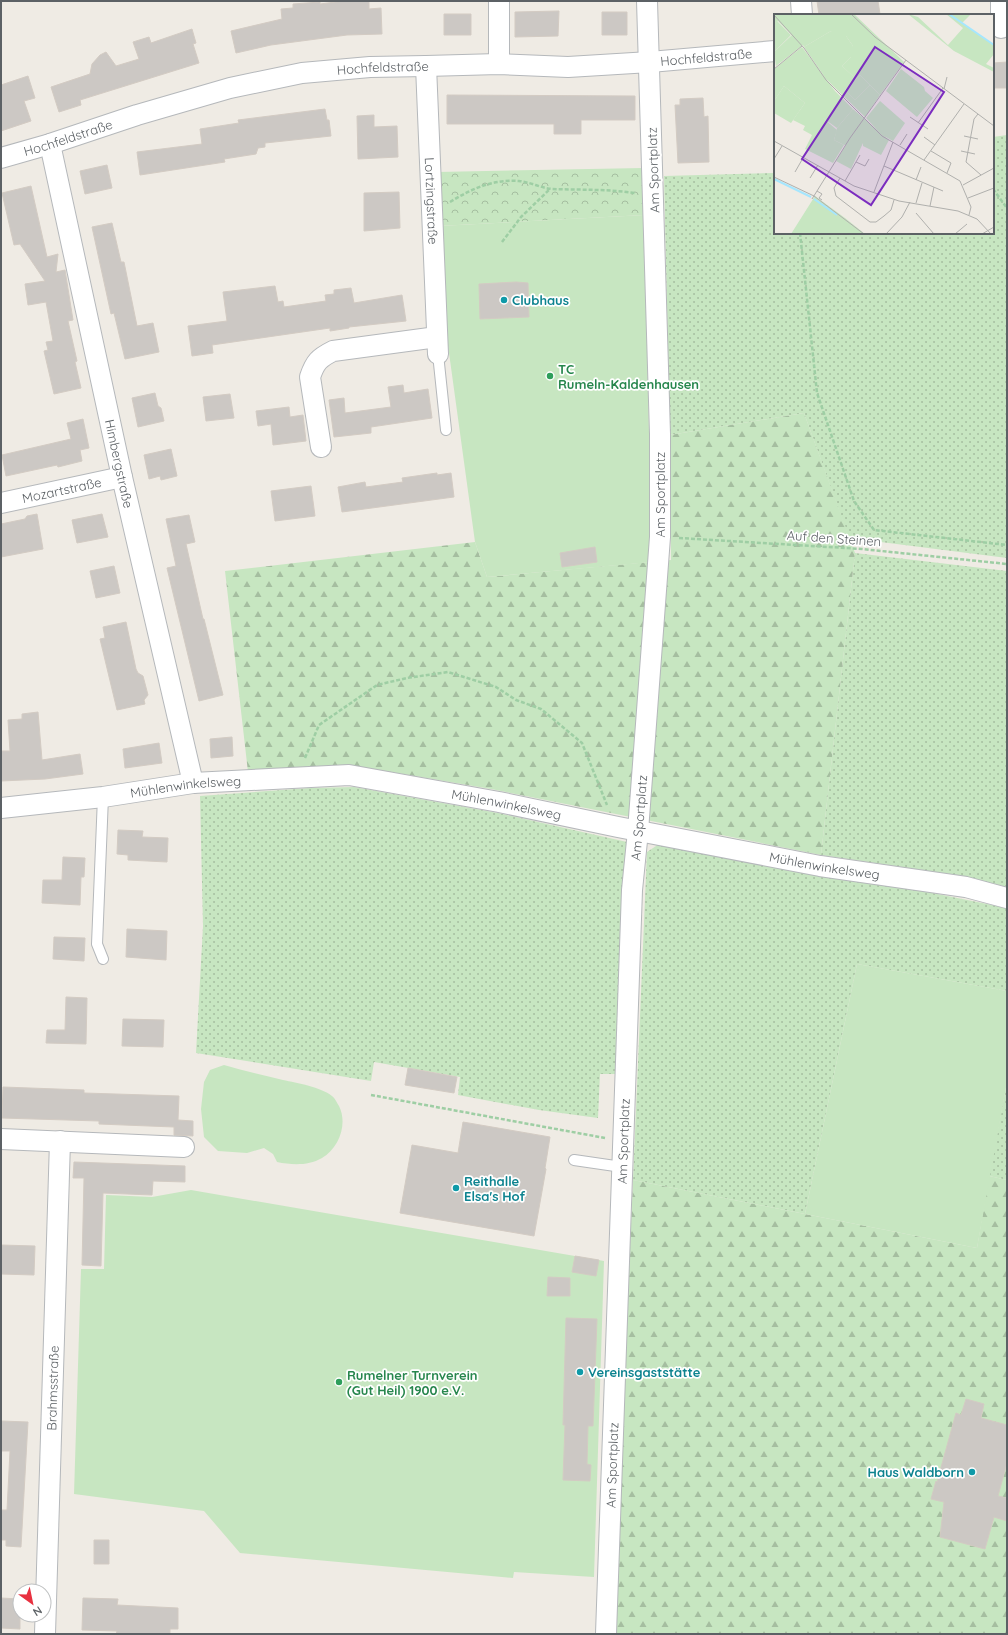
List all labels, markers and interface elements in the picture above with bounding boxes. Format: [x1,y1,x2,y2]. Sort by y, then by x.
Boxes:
inset map [774,14,994,234]
street label: Hochfeldstraße [660,45,753,69]
street label: Hochfeldstraße [336,58,429,78]
street label: Hochfeldstraße [22,116,114,159]
street label: Am Sportplatz [644,127,662,213]
street label: Lortzingstraße [422,157,441,245]
place label: Clubhaus [512,292,569,308]
marker: Clubhaus [499,295,509,305]
place label: TC Rumeln-Kaldenhausen [558,361,699,392]
marker: TC Rumeln-Kaldenhausen [545,371,555,381]
street label: Himbergstraße [102,418,137,510]
street label: Am Sportplatz [652,452,668,537]
street label: Mozartstraße [20,474,103,506]
street label: Auf den Steinen [786,527,882,549]
street label: Mühlenwinkelsweg [129,773,242,801]
street label: Am Sportplatz [627,774,650,861]
street label: Mühlenwinkelsweg [450,786,563,823]
street label: Mühlenwinkelsweg [768,848,881,882]
street label: Am Sportplatz [614,1098,633,1184]
place label: Reithalle Elsa's Hof [464,1173,526,1204]
marker: Reithalle Elsa's Hof [451,1183,461,1193]
street label: Brahmsstraße [43,1345,62,1431]
place label: Vereinsgaststätte [588,1364,701,1380]
place label: Rumelner Turnverein (Gut Heil) 1900 e.V. [347,1367,478,1398]
marker: Vereinsgaststätte [575,1367,585,1377]
marker: Rumelner Turnverein (Gut Heil) 1900 e.V. [334,1377,344,1387]
street label: Am Sportplatz [602,1422,621,1508]
place label: Haus Waldborn [868,1464,964,1480]
marker: Haus Waldborn [967,1467,977,1477]
north arrow [12,1583,52,1623]
text: N [30,1603,45,1619]

